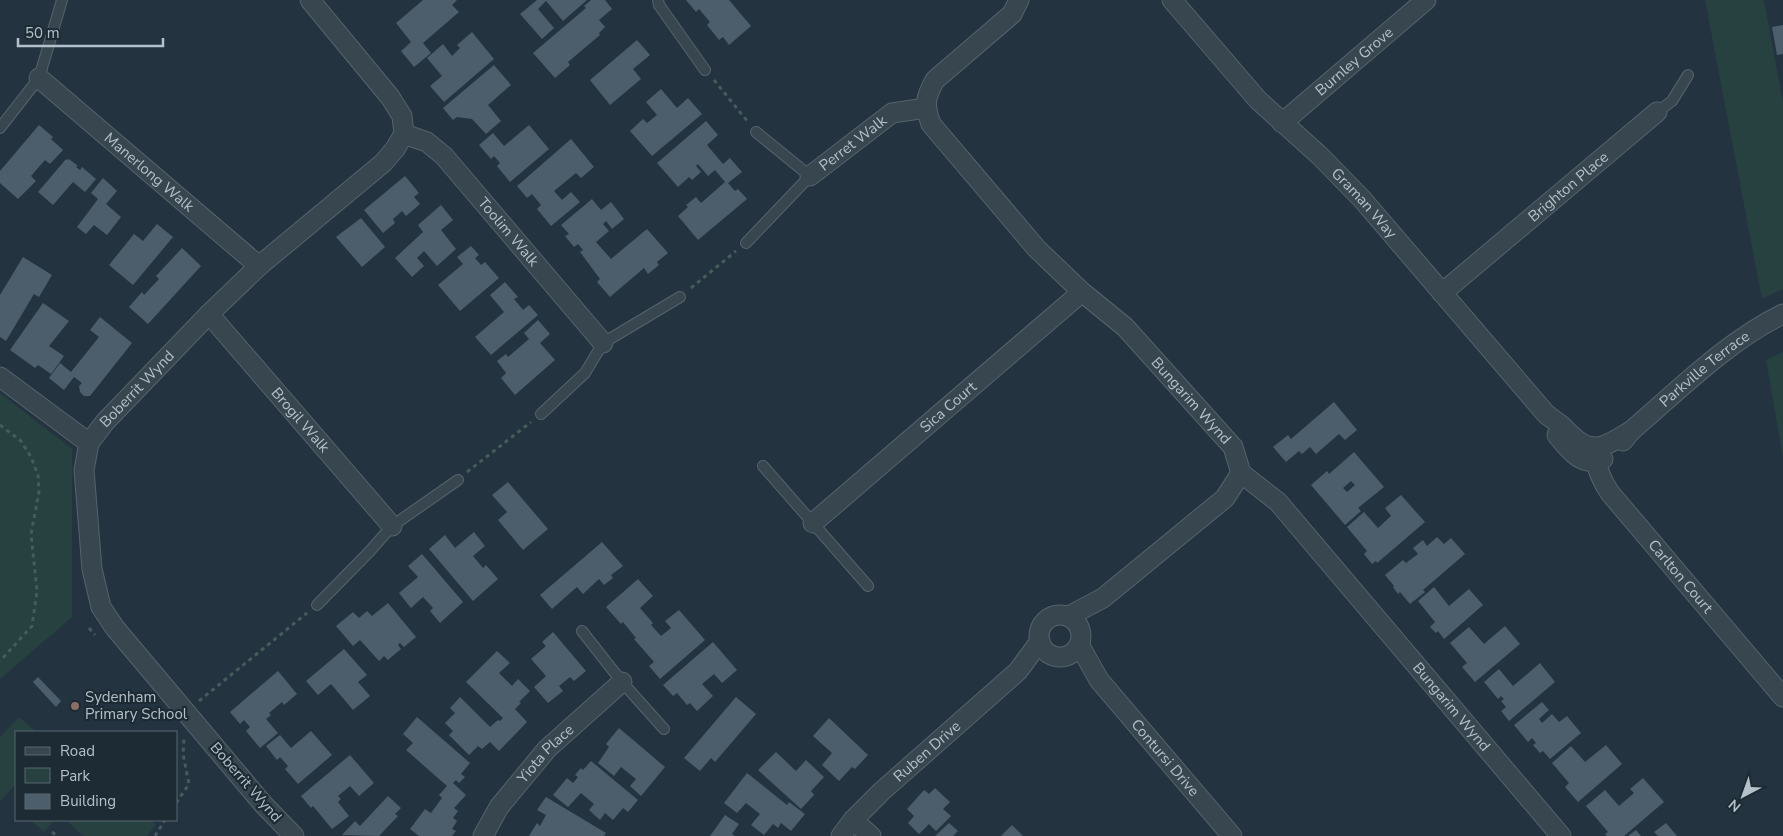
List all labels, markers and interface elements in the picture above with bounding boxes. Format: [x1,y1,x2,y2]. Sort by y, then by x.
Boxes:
scale bar [18,15,162,47]
street label: Burnley Grove [1311,22,1397,100]
text: 50 m [25,23,60,43]
street label: Perret Walk [815,110,891,176]
street label: Manerlong Walk [100,128,199,217]
street label: Brighton Place [1524,147,1613,226]
street label: Graman Way [1327,164,1401,243]
street label: Toolim Walk [473,193,544,271]
street label: Parkville Terrace [1655,326,1753,412]
street label: Boberrit Wynd [95,346,179,432]
street label: Bungarim Wynd [1147,353,1236,448]
street label: Sica Court [915,377,981,437]
street label: Brogil Walk [267,383,334,457]
street label: Carlton Court [1644,535,1718,618]
street label: Bungarim Wynd [1408,658,1495,755]
place label: Sydenham Primary School [85,687,188,724]
marker: Sydenham Primary School [69,700,81,712]
street label: Contursi Drive [1127,715,1204,801]
street label: Ruben Drive [889,716,965,786]
street label: Yiota Place [512,720,578,788]
legend [15,731,178,821]
street label: Boberrit Wynd [206,738,286,826]
text: Road [60,741,95,761]
text: Park [60,766,90,786]
north arrow [1718,771,1768,821]
text: Building [60,791,116,811]
text: N [1725,795,1745,816]

